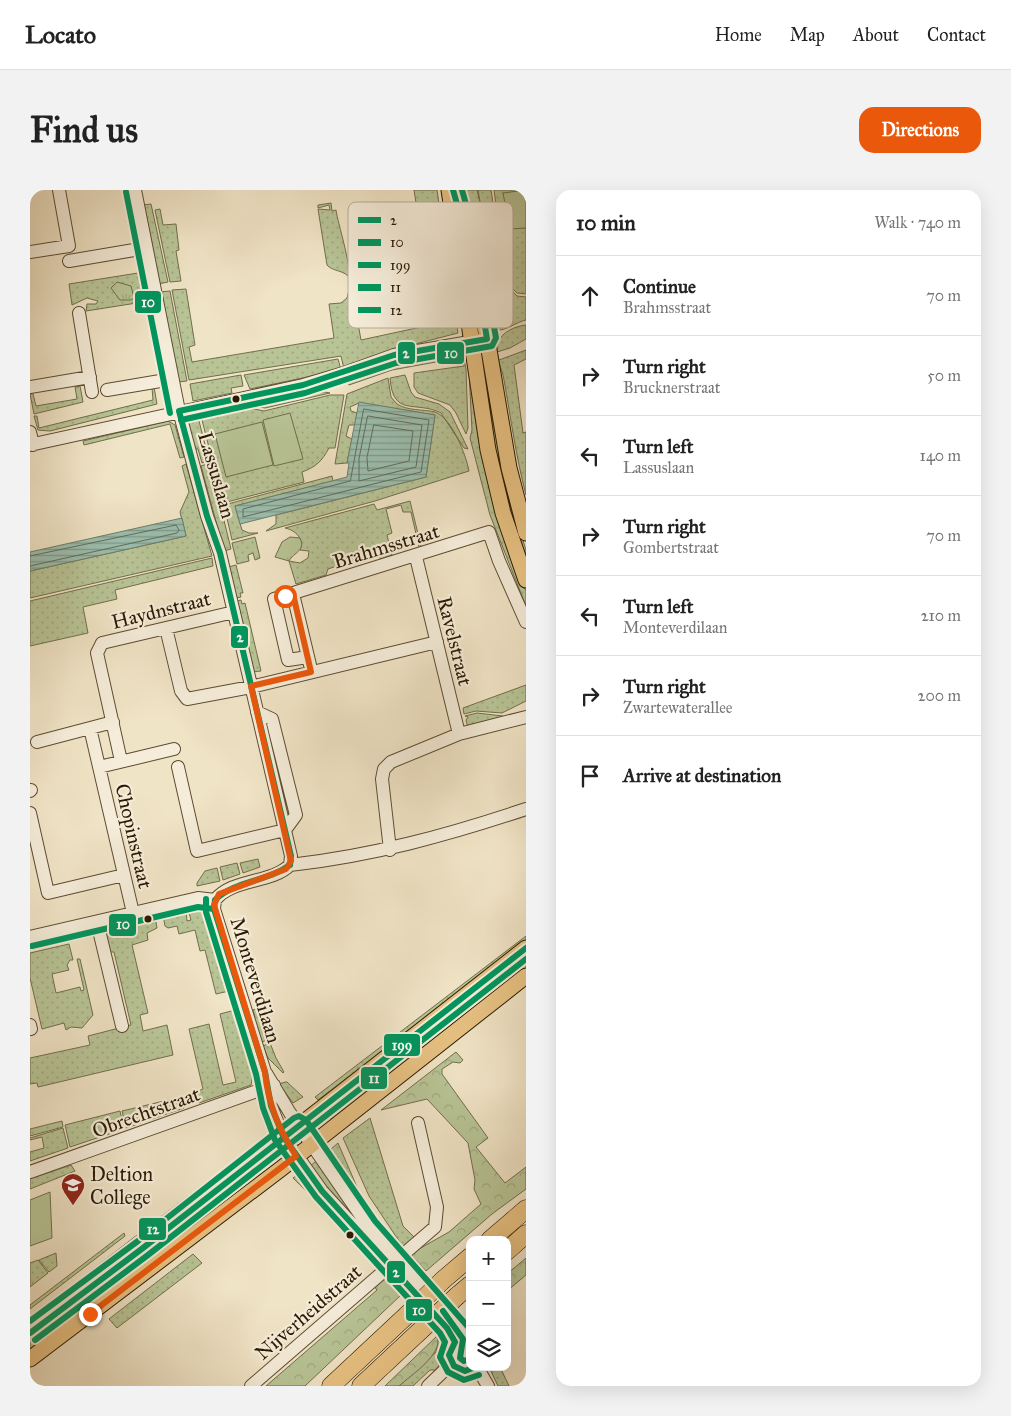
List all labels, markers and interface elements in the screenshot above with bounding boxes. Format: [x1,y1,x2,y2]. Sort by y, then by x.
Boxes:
text: Locato [25,20,96,50]
text: Home [715,24,762,46]
text: Map [790,24,825,46]
text: About [853,24,899,46]
text: Contact [927,24,986,46]
button: Directions [859,107,981,153]
text: Find us [30,109,138,152]
legend [348,202,513,328]
text: 10 min [576,210,636,236]
text: 2 [390,212,397,229]
text: Walk · 740 m [874,213,961,232]
text: 10 [390,234,404,251]
text: 199 [390,257,410,274]
text: Continue [623,275,696,298]
text: 11 [390,279,402,296]
icon: ahead [576,282,604,310]
text: 70 m [926,286,961,305]
line badge: 10 [134,290,162,314]
text: 10 [141,294,155,311]
text: Brahmsstraat [623,298,711,317]
text: 12 [390,302,403,319]
line badge: 2 [397,341,416,365]
line badge: 10 [436,341,465,365]
text: 2 [403,345,411,362]
text: 10 [444,345,458,362]
text: Turn right [623,355,706,378]
icon: right [576,362,604,390]
text: 50 m [927,366,961,385]
text: Brucknerstraat [623,378,720,397]
unlabelled marker [231,394,241,404]
street label: Lassuslaan [193,429,241,521]
text: Turn left [623,435,693,458]
icon: left [576,442,604,470]
text: 140 m [920,446,961,465]
text: Lassuslaan [623,458,694,477]
text: Turn right [623,515,706,538]
street label: Brahmsstraat [330,518,442,574]
icon: right [576,522,604,550]
text: 70 m [926,526,961,545]
text: Gombertstraat [623,538,719,557]
route start [274,585,297,608]
street label: Haydnstraat [109,586,213,634]
street label: Ravelstraat [432,594,478,688]
text: Turn left [623,595,693,618]
icon: left [576,602,604,630]
text: 210 m [921,606,961,625]
text: Monteverdilaan [623,618,727,637]
line badge: 2 [230,625,249,649]
text: 2 [237,629,245,646]
text: Turn right [623,675,706,698]
icon: right [576,682,604,710]
text: 200 m [918,686,961,705]
text: Zwartewaterallee [623,698,733,717]
icon: arrive [576,762,604,790]
text: Arrive at destination [623,764,781,787]
street label: Chopinstraat [110,781,158,891]
line badge: 10 [108,913,137,937]
unlabelled marker [143,914,153,924]
street label: Monteverdilaan [225,914,287,1046]
text: 10 [116,916,130,933]
line badge: 199 [383,1033,421,1057]
text: 199 [392,1037,412,1055]
line badge: 11 [360,1066,388,1090]
text: 11 [368,1070,380,1087]
street label: Obrechtstraat [89,1081,203,1143]
place label: Deltion College [90,1162,153,1210]
school or university icon: Deltion College [60,1172,86,1206]
line badge: 12 [138,1217,167,1241]
text: 12 [147,1221,160,1238]
unlabelled marker [345,1230,355,1240]
map controls [466,1236,511,1371]
button: + [466,1236,511,1281]
street label: Nijverheidstraat [250,1259,366,1365]
line badge: 2 [386,1260,406,1284]
text: 2 [393,1264,401,1281]
button: − [466,1281,511,1326]
line badge: 10 [405,1298,433,1322]
text: 10 [412,1302,426,1319]
route end [79,1303,102,1326]
button: layers [466,1326,511,1371]

